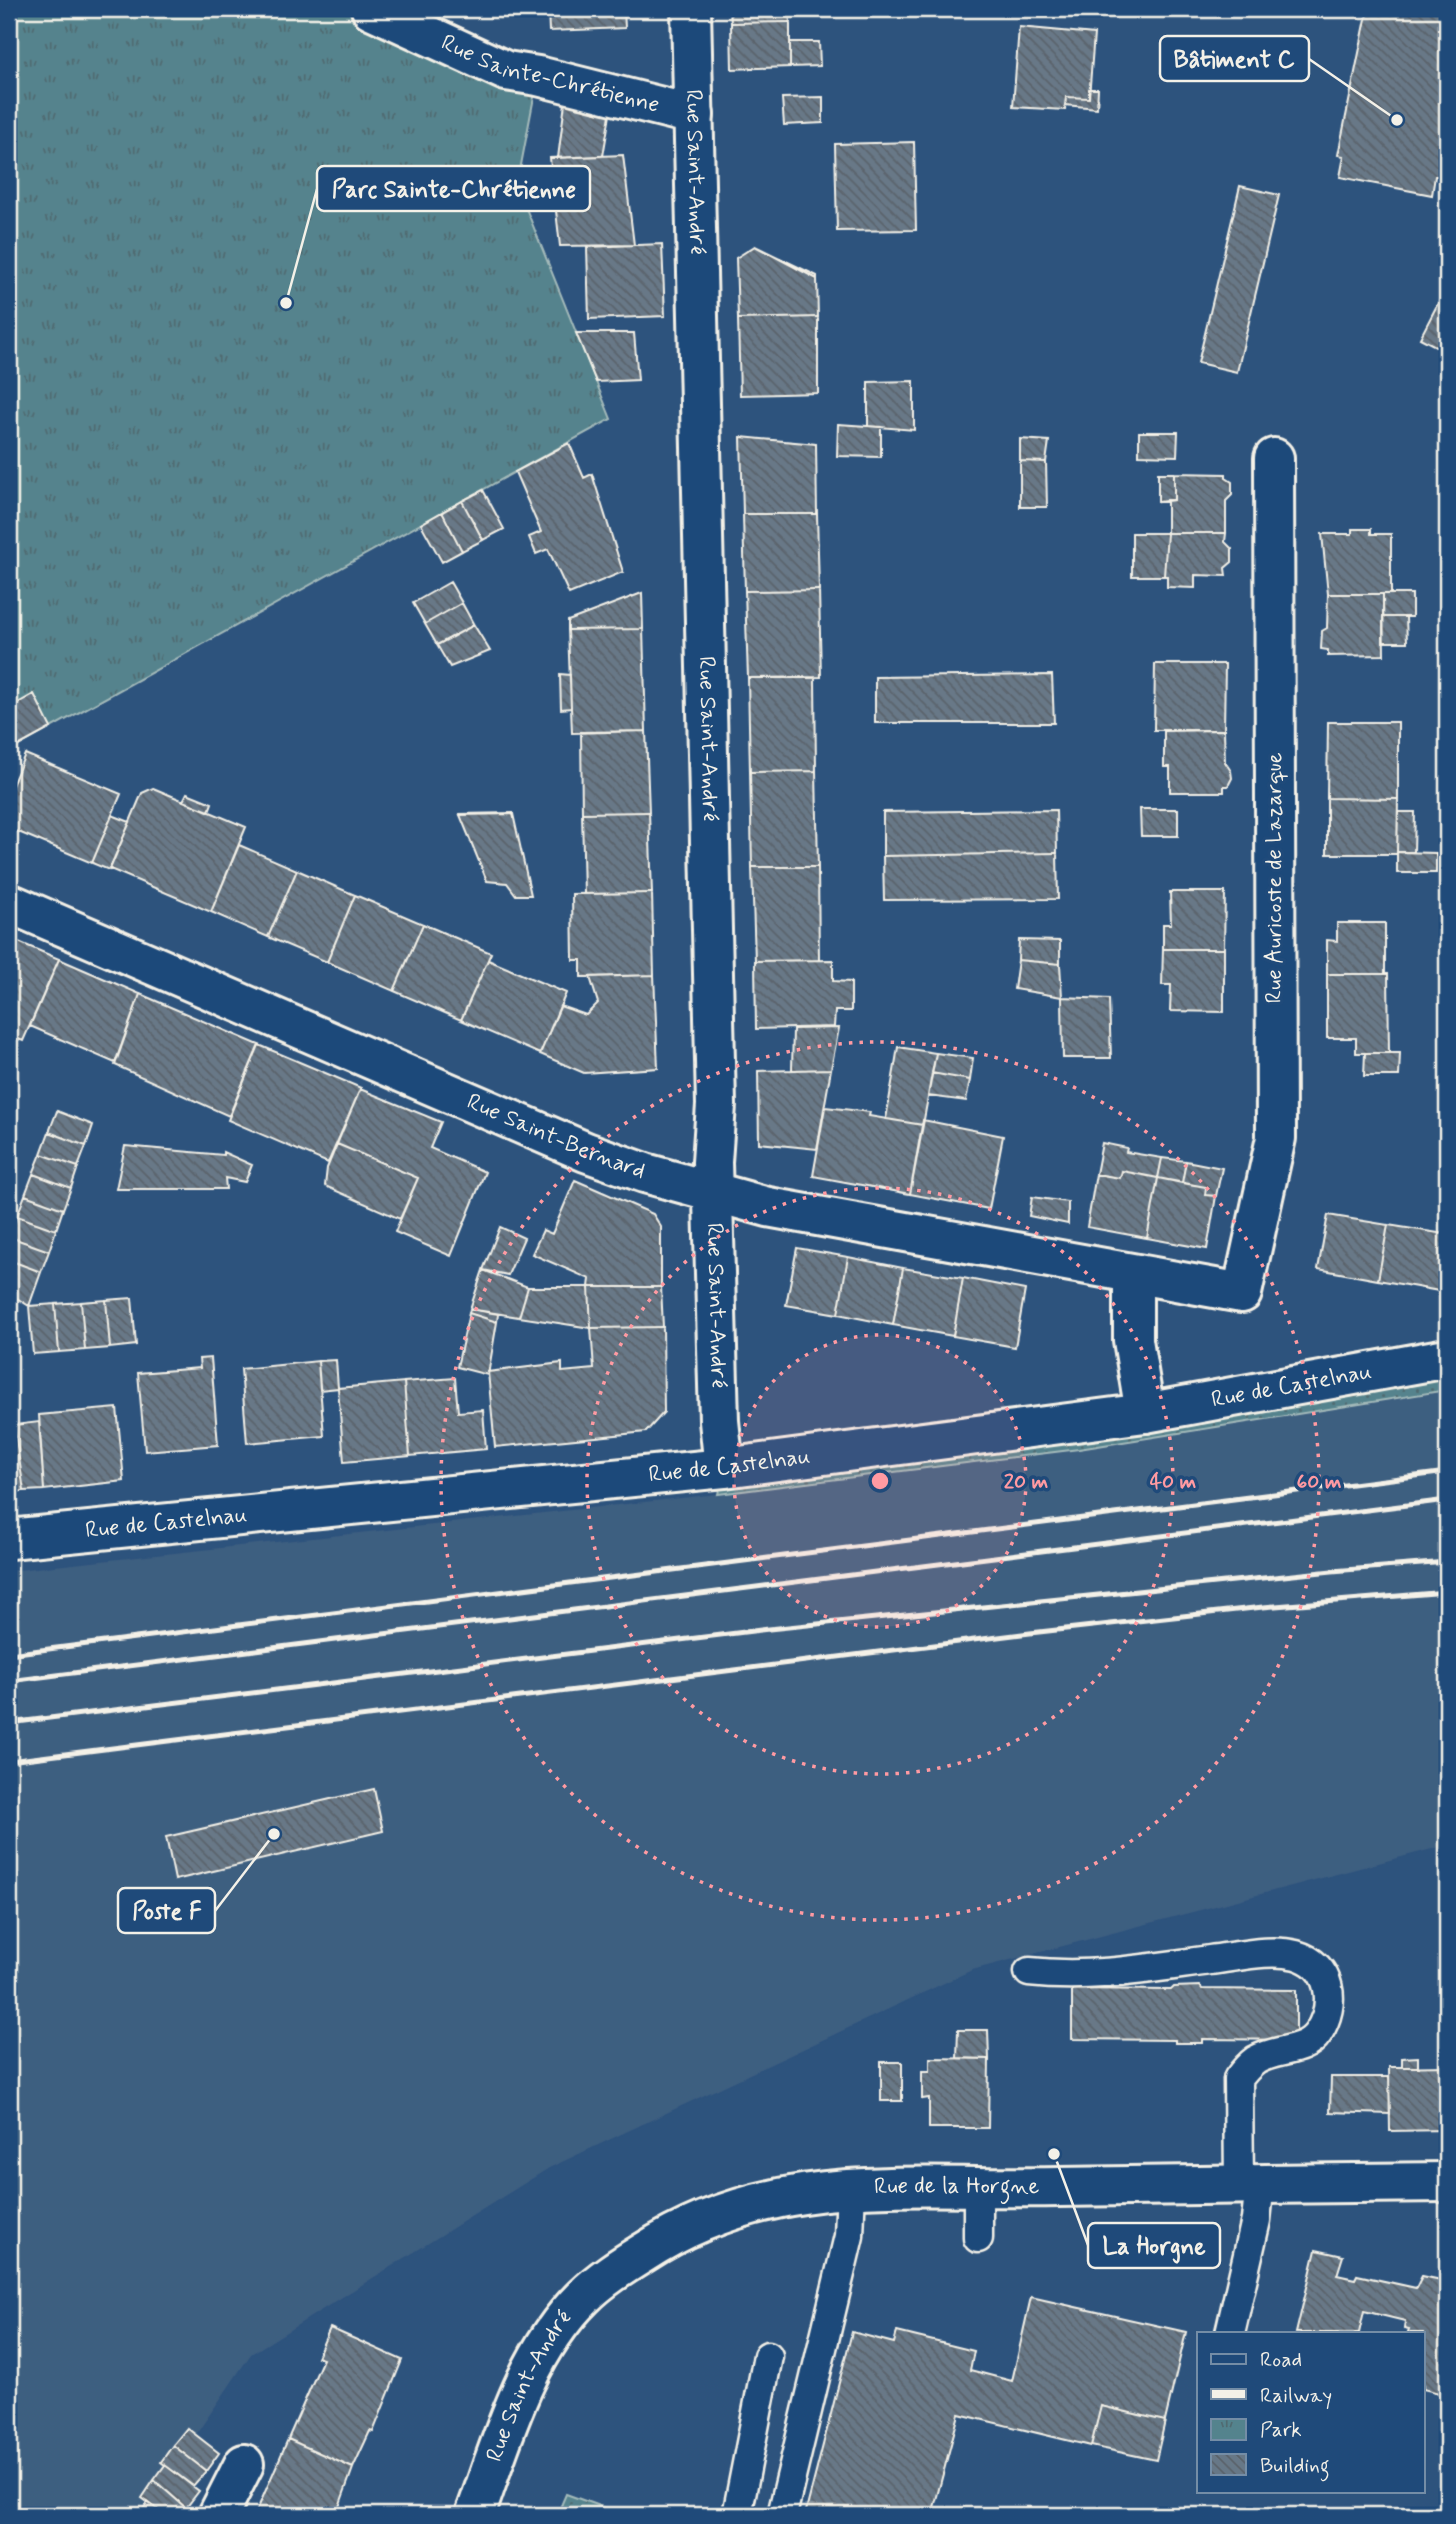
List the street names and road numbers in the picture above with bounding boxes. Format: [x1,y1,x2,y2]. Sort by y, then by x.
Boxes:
street label: Rue Sainte-Chrétienne [436,28,662,121]
street label: Rue Saint-André [678,89,712,255]
street label: Rue Saint-André [691,656,725,822]
street label: Rue Auricoste de Lazarque [1260,752,1290,1004]
street label: Rue Saint-Bernard [462,1087,649,1187]
street label: Rue Saint-André [699,1223,733,1389]
street label: Rue de Castelnau [1209,1357,1374,1416]
street label: Rue de Castelnau [647,1442,812,1490]
street label: Rue de Castelnau [84,1500,249,1546]
street label: Rue de la Horgne [873,2172,1040,2204]
street label: Rue Saint-André [480,2304,579,2466]

